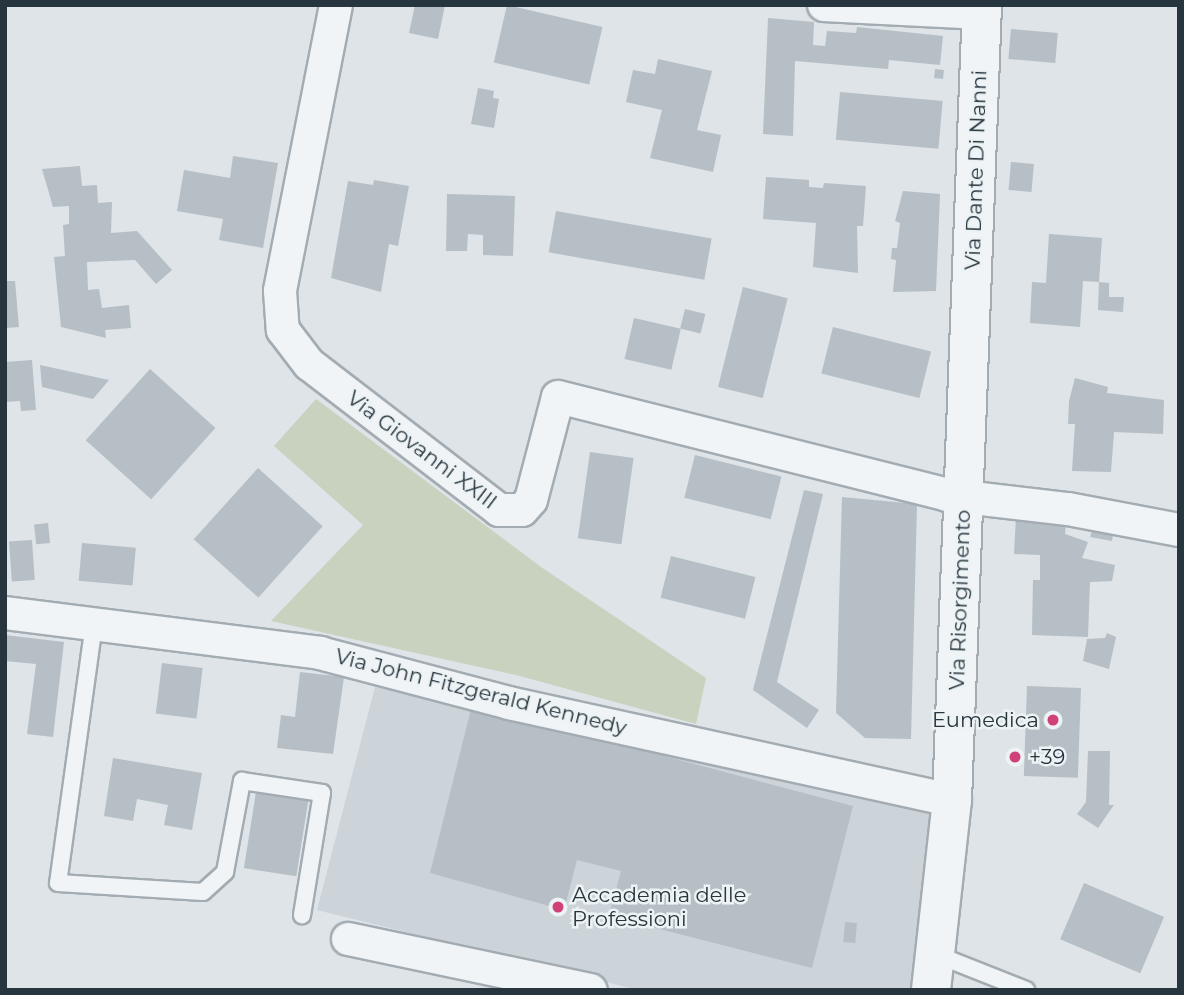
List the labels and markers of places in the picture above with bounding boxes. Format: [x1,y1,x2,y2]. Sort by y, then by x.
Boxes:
place label: Eumedica [932,707,1039,733]
marker: Eumedica [1045,712,1061,728]
place label: +39 [1029,744,1065,770]
marker: +39 [1007,749,1023,765]
place label: Accademia delle Professioni [572,882,746,932]
marker: Accademia delle Professioni [550,899,566,915]

